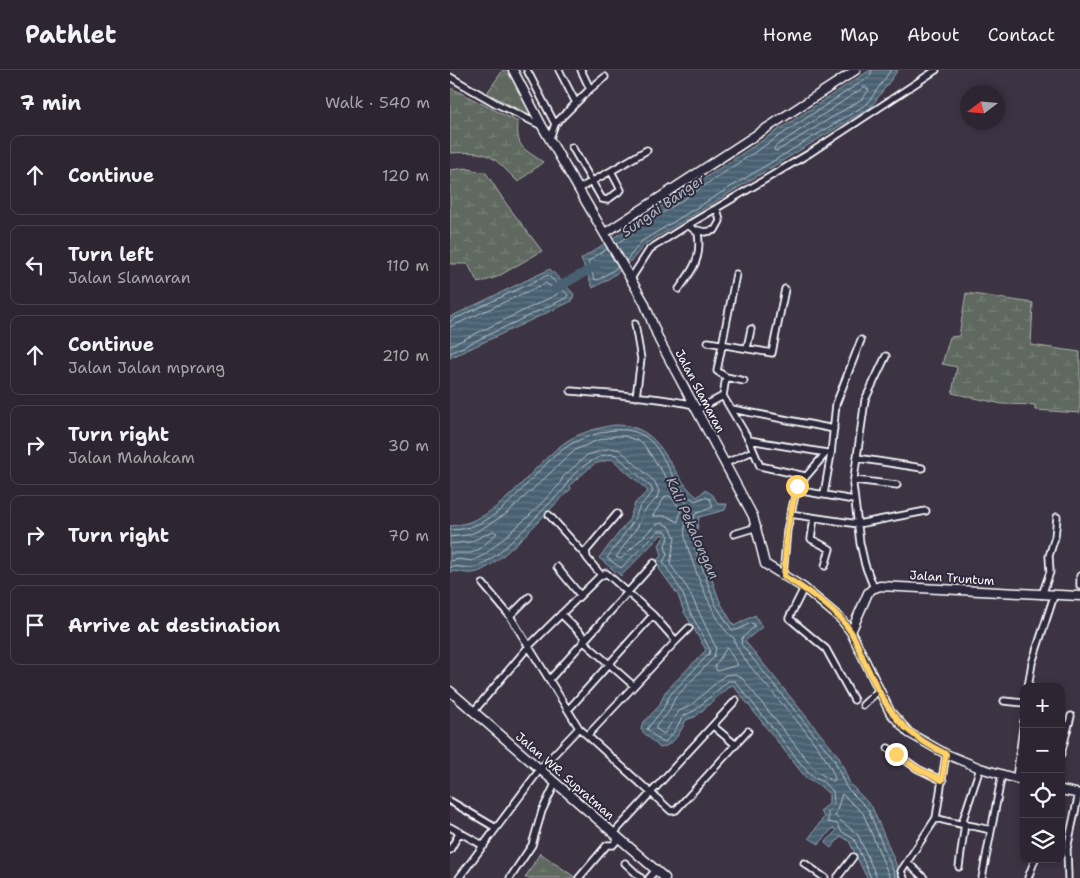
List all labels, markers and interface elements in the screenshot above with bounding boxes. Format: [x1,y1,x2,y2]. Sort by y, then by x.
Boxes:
text: Pathlet [25,19,116,51]
text: Home [763,23,812,47]
text: Map [840,23,879,47]
text: About [907,23,960,47]
text: Contact [988,23,1055,47]
north arrow [960,85,1005,130]
text: 7 min [20,89,81,117]
text: Walk · 540 m [325,92,430,113]
icon: ahead [21,161,49,189]
text: Continue [68,163,154,188]
text: 120 m [382,165,429,186]
water label: Sungai Banger [617,169,709,241]
text: Turn left [68,242,154,267]
icon: left [21,251,49,279]
text: 110 m [386,255,429,276]
text: Jalan Slamaran [68,267,191,288]
text: Continue [68,332,154,357]
icon: ahead [21,341,49,369]
text: 210 m [382,345,429,366]
street label: Jalan Slamaran [671,347,729,435]
text: Jalan Jalan mprang [68,357,225,378]
text: Turn right [68,422,169,447]
icon: right [21,431,49,459]
text: 30 m [388,435,429,456]
text: Jalan Mahakam [68,447,195,468]
water label: Kali Pekalongan [662,474,724,582]
route start [786,475,809,498]
icon: right [21,521,49,549]
text: Turn right [68,523,169,548]
text: 70 m [388,525,429,546]
street label: Jalan Truntum [909,567,995,589]
icon: arrive [21,611,49,639]
text: Arrive at destination [68,613,280,638]
map controls [1020,683,1065,863]
button: + [1020,683,1065,728]
button: − [1020,728,1065,773]
street label: Jalan WR. Supratman [512,729,618,823]
route end [885,743,908,766]
button: locate [1020,773,1065,818]
button: layers [1020,818,1065,863]

